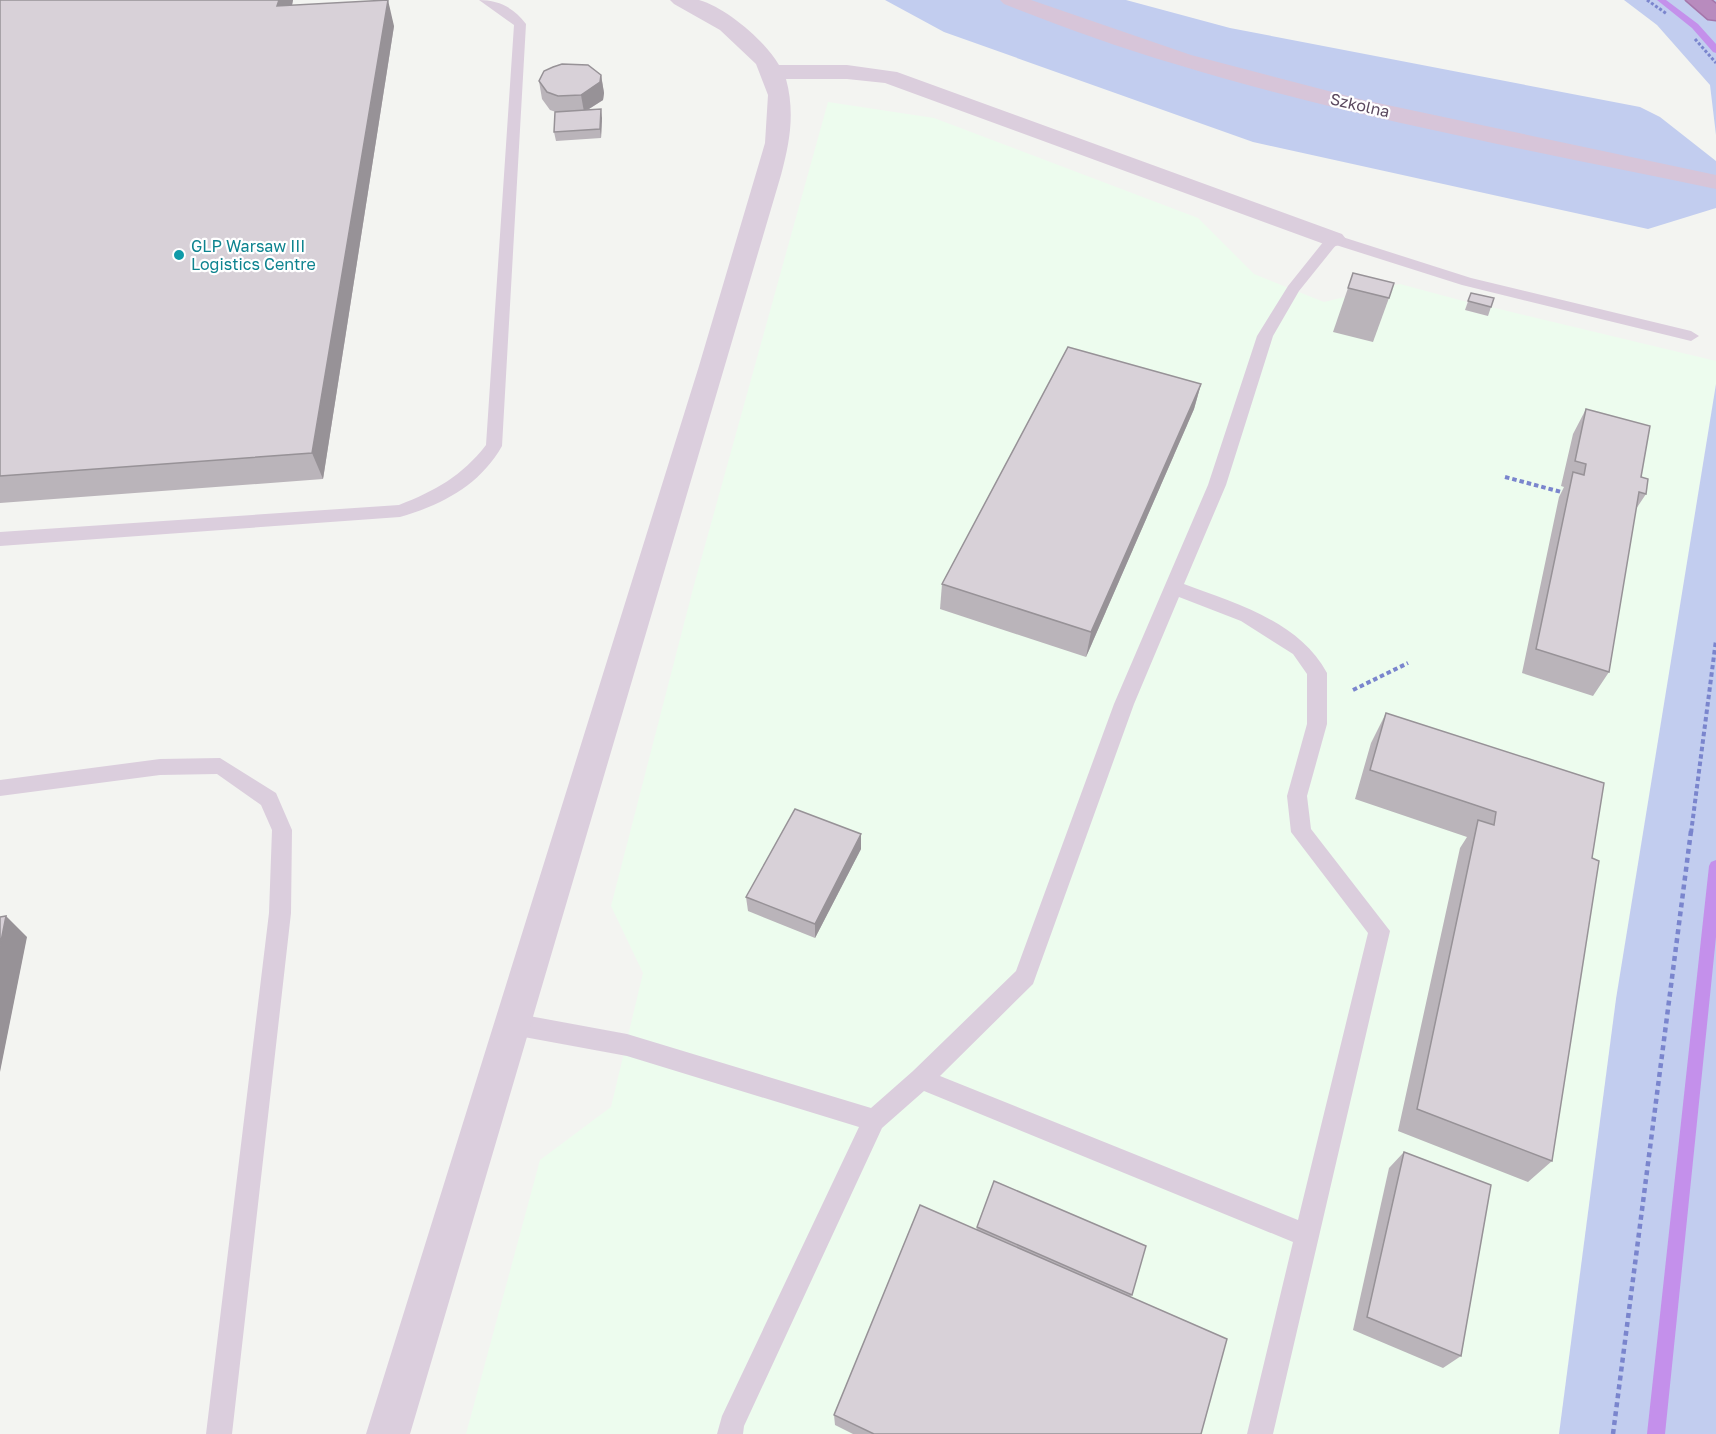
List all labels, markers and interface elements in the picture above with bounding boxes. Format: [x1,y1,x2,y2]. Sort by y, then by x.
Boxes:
street label: Szkolna [1328,88,1392,122]
place label: GLP Warsaw III Logistics Centre [191,236,316,274]
marker: GLP Warsaw III Logistics Centre [172,248,186,262]

